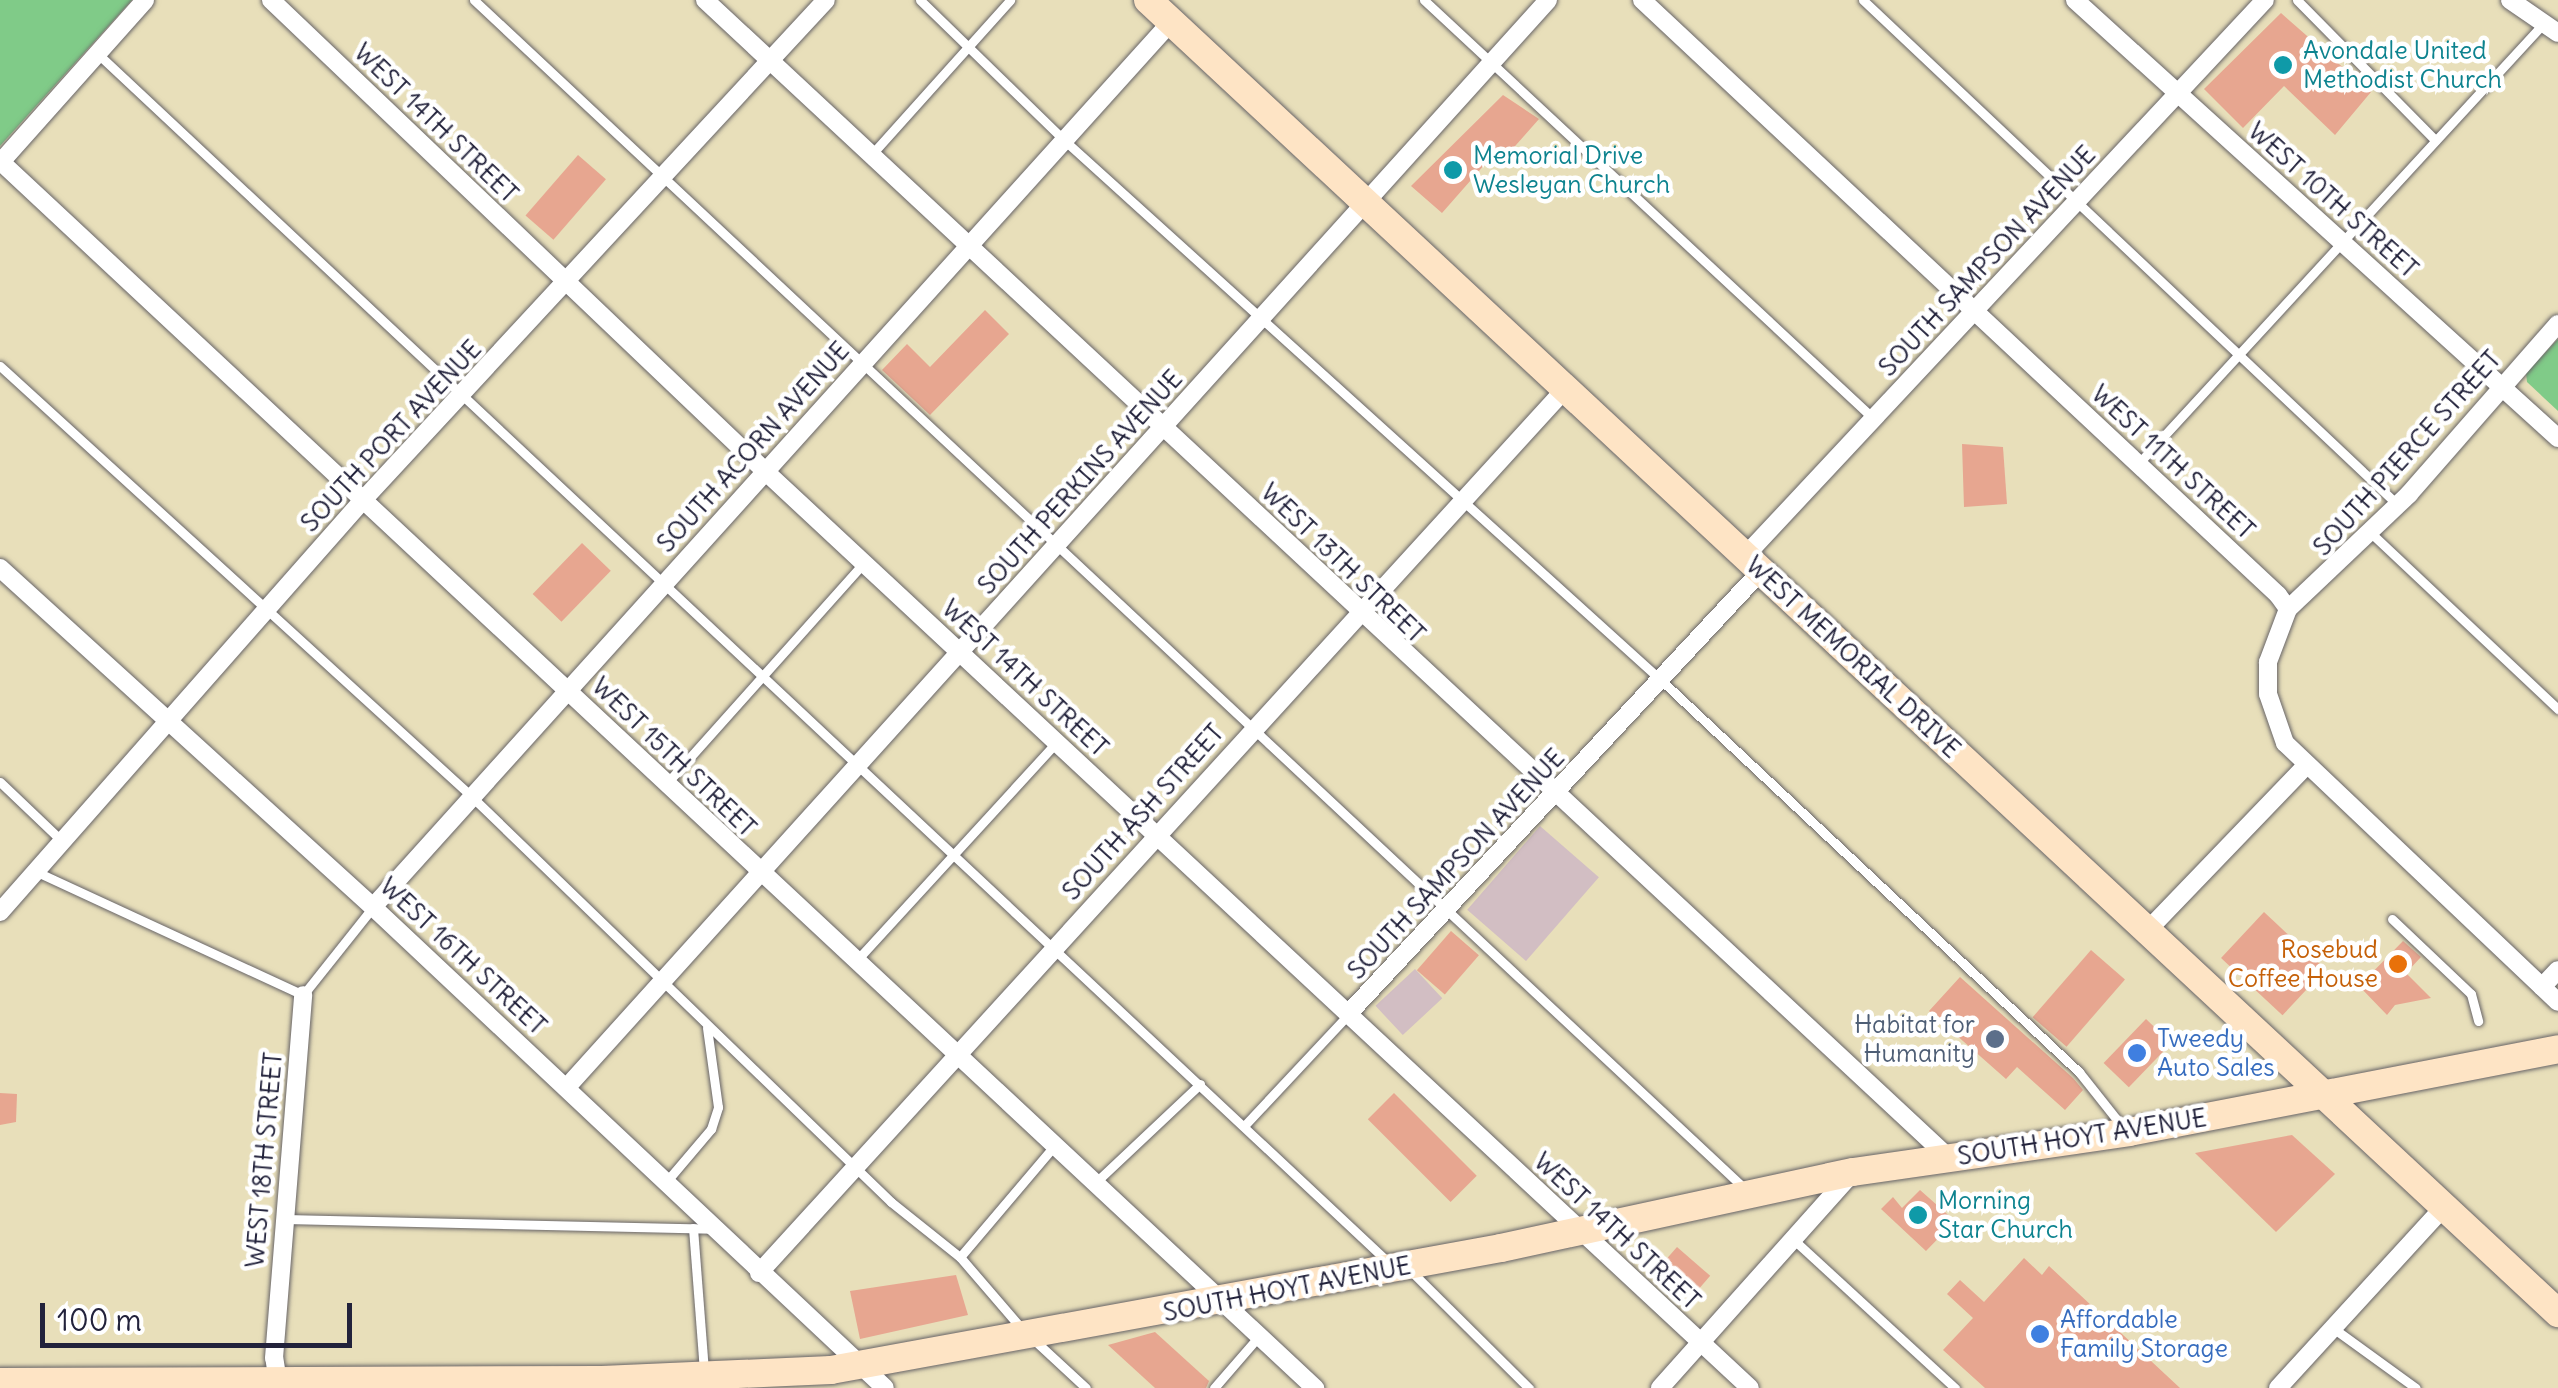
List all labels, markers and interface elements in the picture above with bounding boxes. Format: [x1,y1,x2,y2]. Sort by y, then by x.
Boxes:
place label: Avondale United Methodist Church [2303,36,2502,95]
street label: WEST 14TH STREET [348,37,524,209]
marker: Avondale United Methodist Church [2272,54,2294,76]
street label: WEST 10TH STREET [2242,116,2424,284]
street label: SOUTH SAMPSON AVENUE [1872,140,2102,382]
place label: Memorial Drive Wesleyan Church [1473,141,1670,200]
marker: Memorial Drive Wesleyan Church [1442,159,1464,181]
street label: SOUTH PORT AVENUE [295,334,487,538]
street label: SOUTH ACORN AVENUE [651,336,855,558]
street label: SOUTH PIERCE STREET [2307,344,2507,562]
street label: SOUTH PERKINS AVENUE [971,364,1189,600]
street label: WEST 11TH STREET [2085,379,2261,545]
street label: WEST 13TH STREET [1255,477,1431,649]
street label: WEST MEMORIAL DRIVE [1740,550,1966,764]
street label: WEST 14TH STREET [936,593,1114,763]
street label: WEST 15TH STREET [586,671,762,843]
street label: SOUTH ASH STREET [1056,718,1230,906]
street label: SOUTH SAMPSON AVENUE [1341,743,1571,985]
street label: WEST 16TH STREET [374,871,552,1041]
place label: Rosebud Coffee House [2228,935,2378,994]
marker: Rosebud Coffee House [2387,953,2409,975]
place label: Habitat for Humanity [1854,1010,1975,1069]
place label: Tweedy Auto Sales [2157,1024,2275,1083]
marker: Habitat for Humanity [1984,1028,2006,1050]
marker: Tweedy Auto Sales [2126,1042,2148,1064]
street label: WEST 18TH STREET [240,1051,288,1269]
street label: SOUTH HOYT AVENUE [1955,1102,2209,1172]
street label: WEST 14TH STREET [1528,1146,1706,1316]
place label: Morning Star Church [1938,1186,2073,1245]
marker: Morning Star Church [1907,1204,1929,1226]
street label: SOUTH HOYT AVENUE [1161,1250,1413,1328]
scale bar [45,1283,358,1345]
text: 100 m [57,1301,142,1339]
place label: Affordable Family Storage [2060,1305,2228,1364]
marker: Affordable Family Storage [2029,1323,2051,1345]

